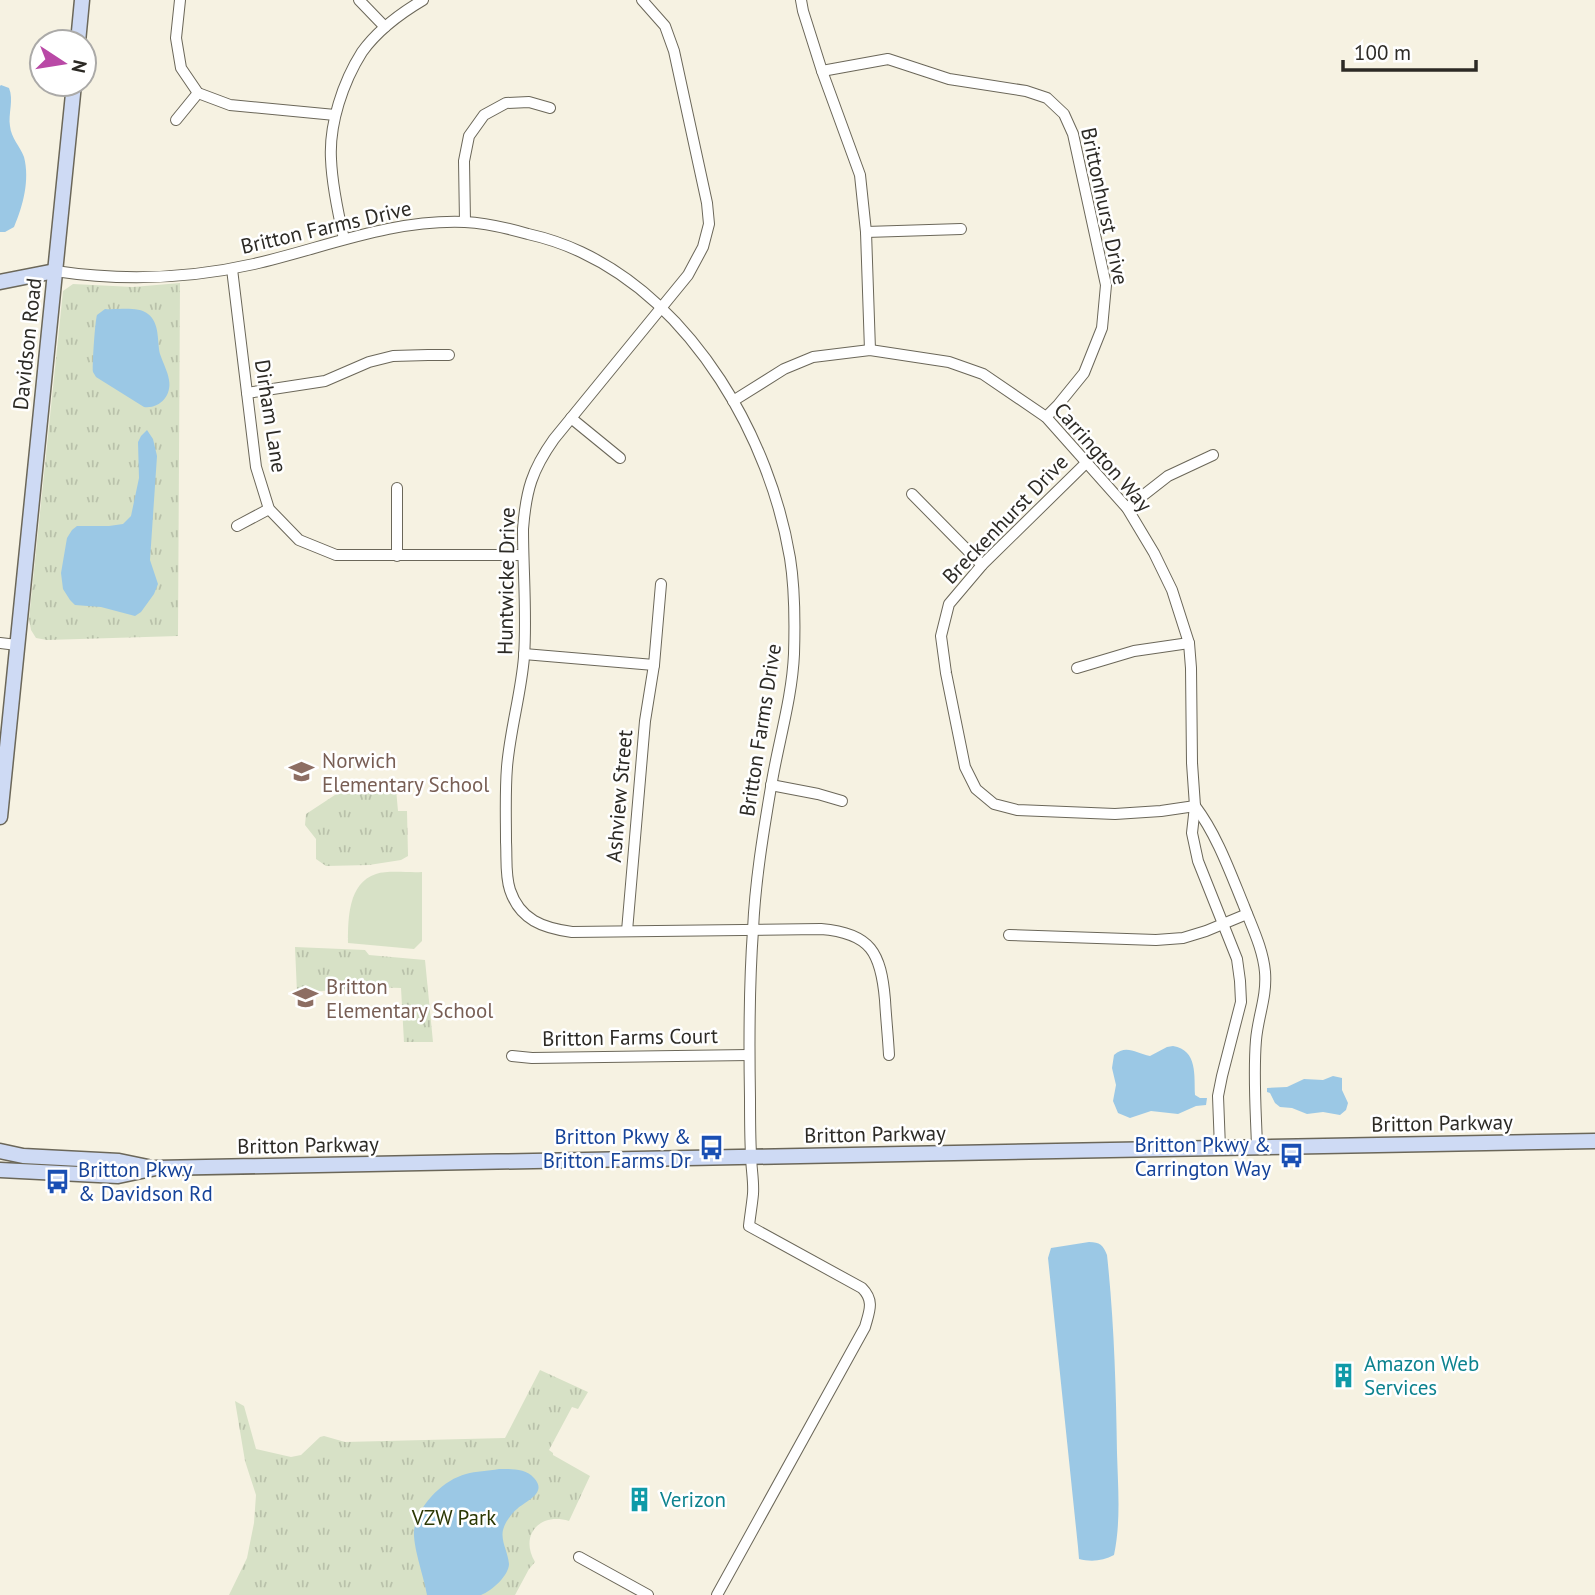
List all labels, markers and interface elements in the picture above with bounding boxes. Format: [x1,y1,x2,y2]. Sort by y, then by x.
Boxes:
north arrow [28,28,98,98]
scale bar [1343,28,1476,72]
text: 100 m [1354,39,1411,66]
text: N [67,58,93,75]
street label: Brittonhurst Drive [1075,125,1135,287]
street label: Britton Farms Drive [238,194,414,260]
street label: Davidson Road [7,277,47,411]
street label: Dirham Lane [249,358,293,474]
street label: Carrington Way [1048,397,1158,517]
street label: Breckenhurst Drive [936,449,1074,589]
street label: Huntwicke Drive [491,507,521,655]
street label: Britton Farms Drive [733,642,787,818]
street label: Ashview Street [600,729,638,863]
place label: Norwich Elementary School [322,747,489,798]
school or university icon: Norwich Elementary School [288,758,316,786]
place label: Britton Elementary School [326,973,493,1024]
school or university icon: Britton Elementary School [292,984,320,1012]
street label: Britton Farms Court [542,1022,718,1052]
street label: Britton Parkway [1371,1108,1513,1138]
street label: Britton Parkway [804,1119,946,1149]
place label: Britton Pkwy & Britton Farms Dr [543,1123,691,1174]
street label: Britton Parkway [237,1130,379,1160]
place label: Britton Pkwy & Carrington Way [1135,1131,1271,1182]
bus stop icon: Britton Pkwy & Britton Farms Dr [697,1134,725,1162]
bus stop icon: Britton Pkwy & Carrington Way [1277,1142,1305,1170]
place label: Britton Pkwy & Davidson Rd [78,1156,213,1207]
bus stop icon: Britton Pkwy & Davidson Rd [44,1167,72,1195]
place label: Amazon Web Services [1364,1350,1479,1401]
building icon: Amazon Web Services [1330,1361,1358,1389]
building icon: Verizon [626,1485,654,1513]
place label: Verizon [659,1486,726,1513]
park label: VZW Park [411,1504,496,1531]

